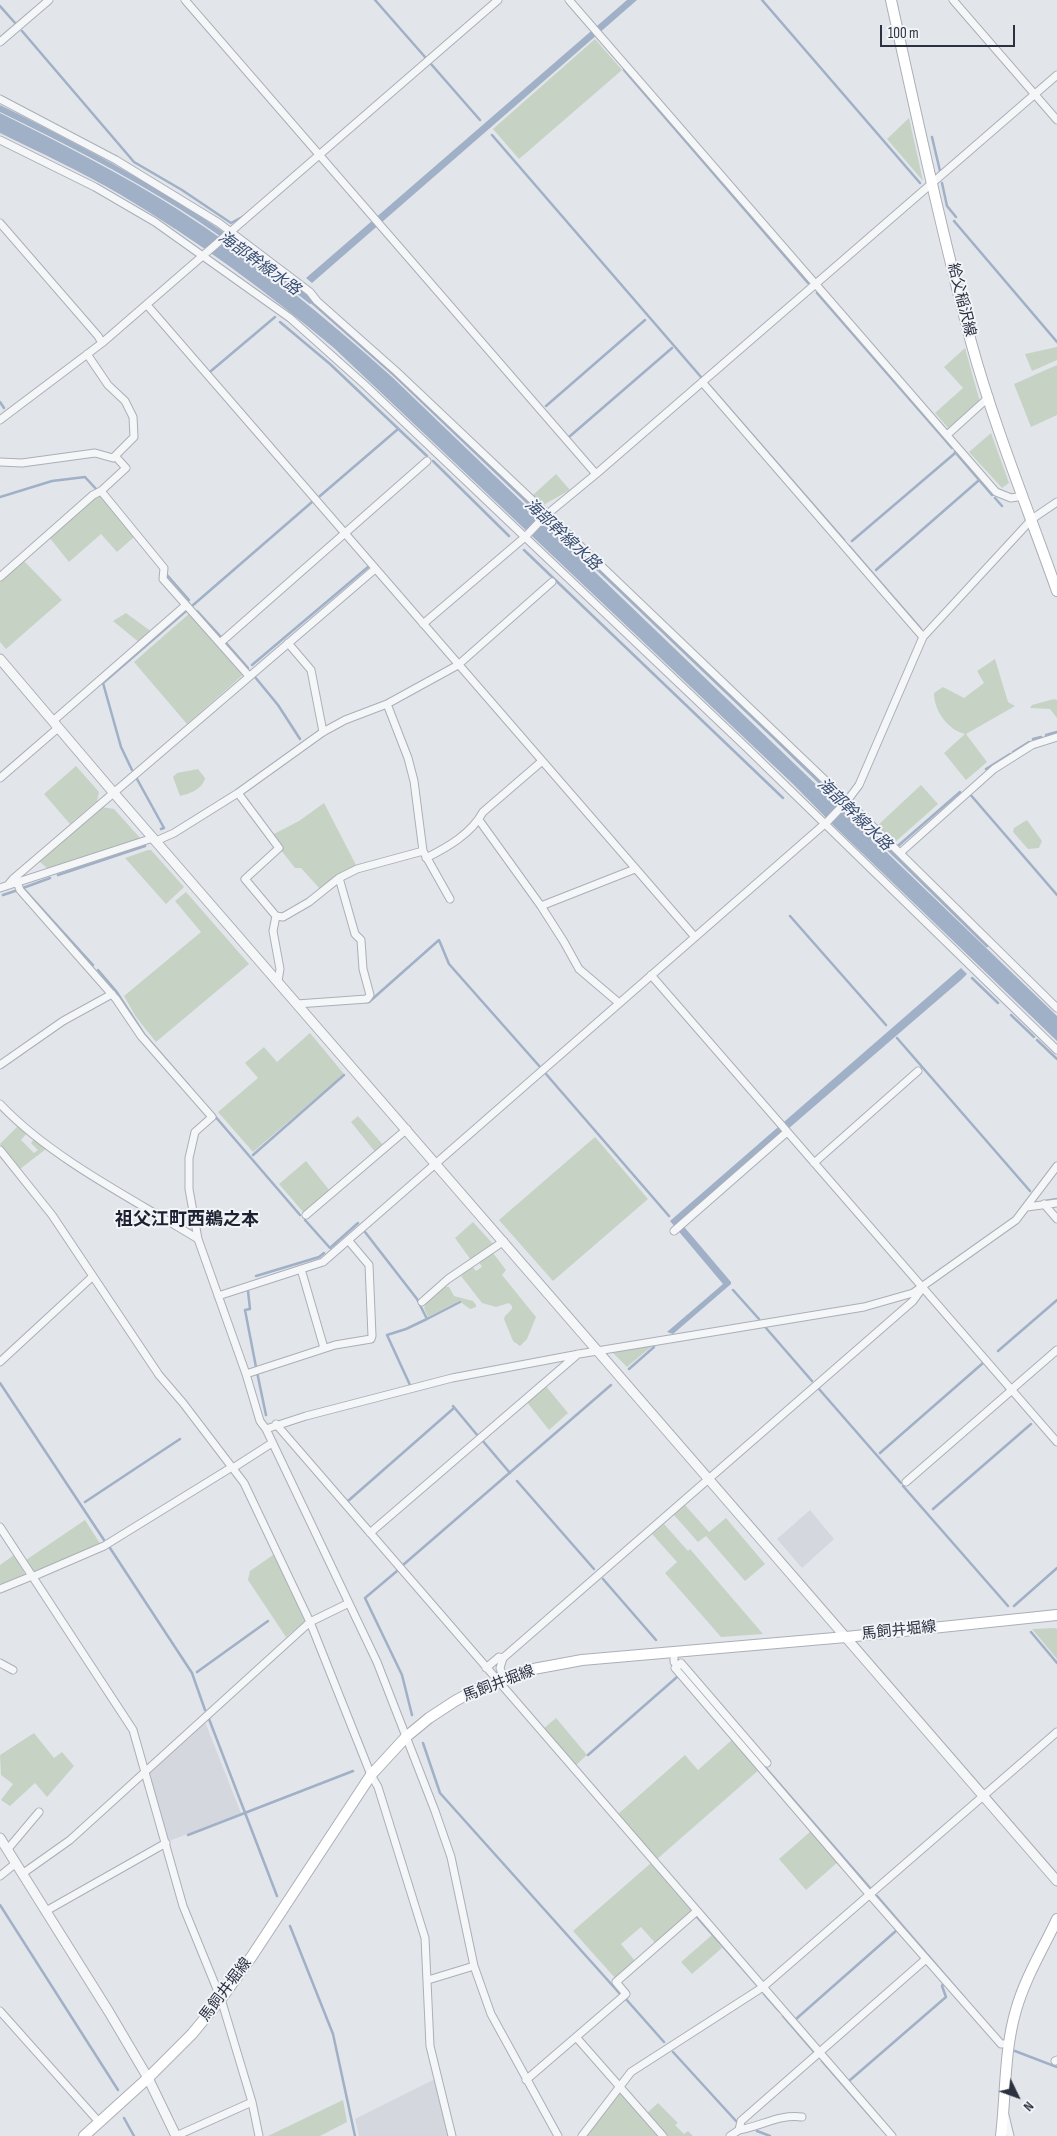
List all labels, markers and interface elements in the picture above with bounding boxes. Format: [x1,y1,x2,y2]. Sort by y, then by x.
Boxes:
scale bar [882,15,1017,47]
text: 100 m [888,24,919,43]
water label: 海部幹線水路 [215,228,303,300]
street label: 給父稲沢線 [943,261,979,339]
water label: 海部幹線水路 [520,495,604,575]
water label: 海部幹線水路 [813,775,895,855]
district label: 祖父江町西鵜之本 [115,1209,259,1231]
street label: 馬飼井堀線 [861,1618,937,1644]
street label: 馬飼井堀線 [461,1662,537,1706]
street label: 馬飼井堀線 [196,1955,256,2025]
north arrow [992,2071,1042,2121]
text: N [1020,2098,1037,2115]

